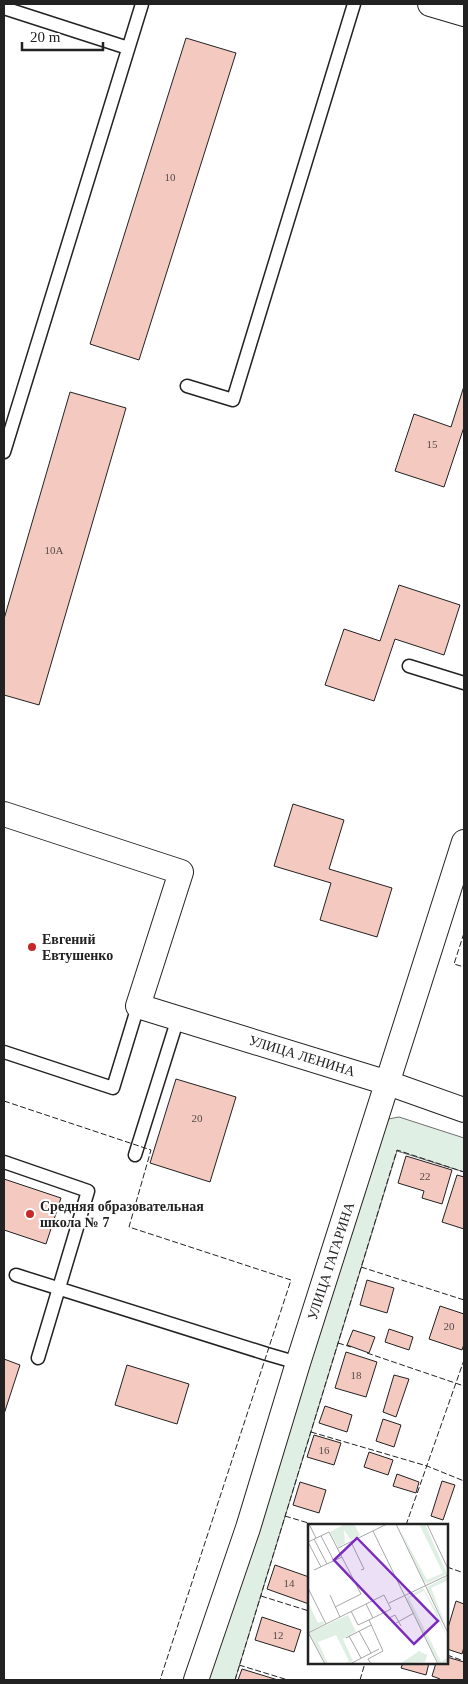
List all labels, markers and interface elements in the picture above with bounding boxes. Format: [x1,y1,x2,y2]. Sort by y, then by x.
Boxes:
scale bar [22,20,104,52]
text: 20 m [30,29,61,45]
house number: 10 [165,171,176,183]
house number: 15 [427,438,438,450]
house number: 10А [45,544,64,556]
place label: Евгений Евтушенко [42,932,113,963]
marker: Евгений Евтушенко [26,941,38,953]
street label: УЛИЦА ЛЕНИНА [247,1033,358,1080]
house number: 20 [192,1112,203,1124]
house number: 22 [420,1170,431,1182]
place label: Средняя образовательная школа № 7 [40,1199,204,1230]
street label: УЛИЦА ГАГАРИНА [305,1199,357,1322]
marker: Средняя образовательная школа № 7 [24,1208,36,1220]
house number: 20 [444,1320,455,1332]
house number: 18 [351,1369,362,1381]
house number: 16 [319,1444,330,1456]
inset map [308,1524,448,1664]
house number: 14 [284,1577,295,1589]
house number: 12 [273,1629,284,1641]

